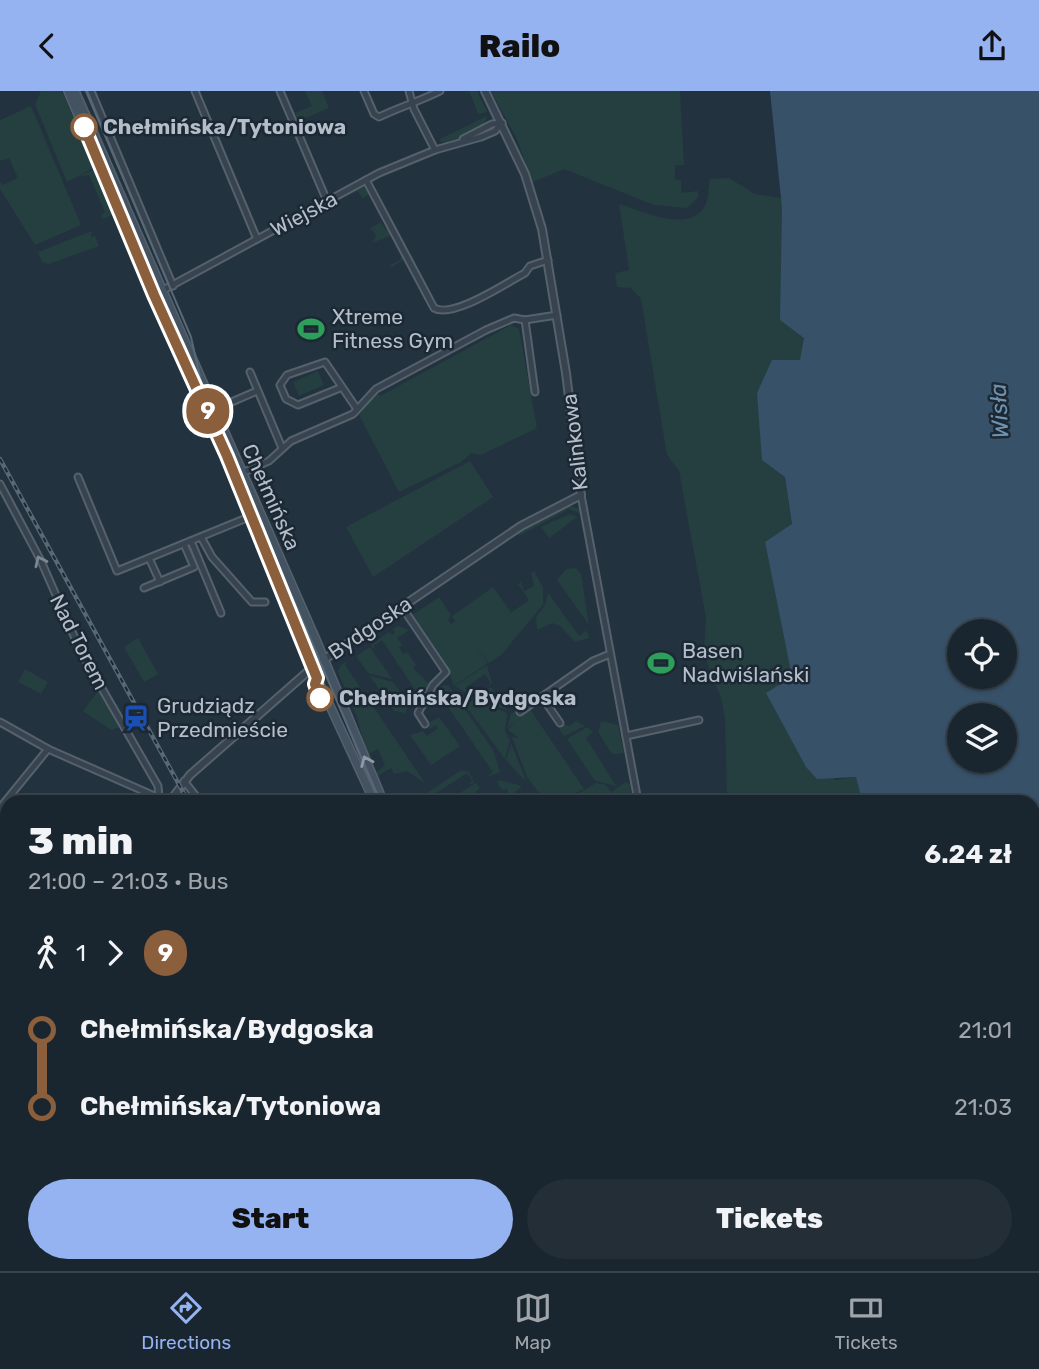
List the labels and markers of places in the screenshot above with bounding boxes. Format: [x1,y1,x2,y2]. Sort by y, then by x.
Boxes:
marker: Chełmińska/Tytoniowa [71,114,97,140]
place label: Chełmińska/Tytoniowa [103,114,346,139]
place label: Xtreme Fitness Gym [332,304,453,353]
sports icon: Xtreme Fitness Gym [296,314,326,344]
place label: Basen Nadwiślański [682,638,809,687]
sports icon: Basen Nadwiślański [646,648,676,678]
marker: Chełmińska/Bydgoska [307,685,333,711]
place label: Chełmińska/Bydgoska [339,685,576,710]
place label: Grudziądz Przedmieście [157,693,288,742]
station icon: Grudziądz Przedmieście [121,703,151,733]

